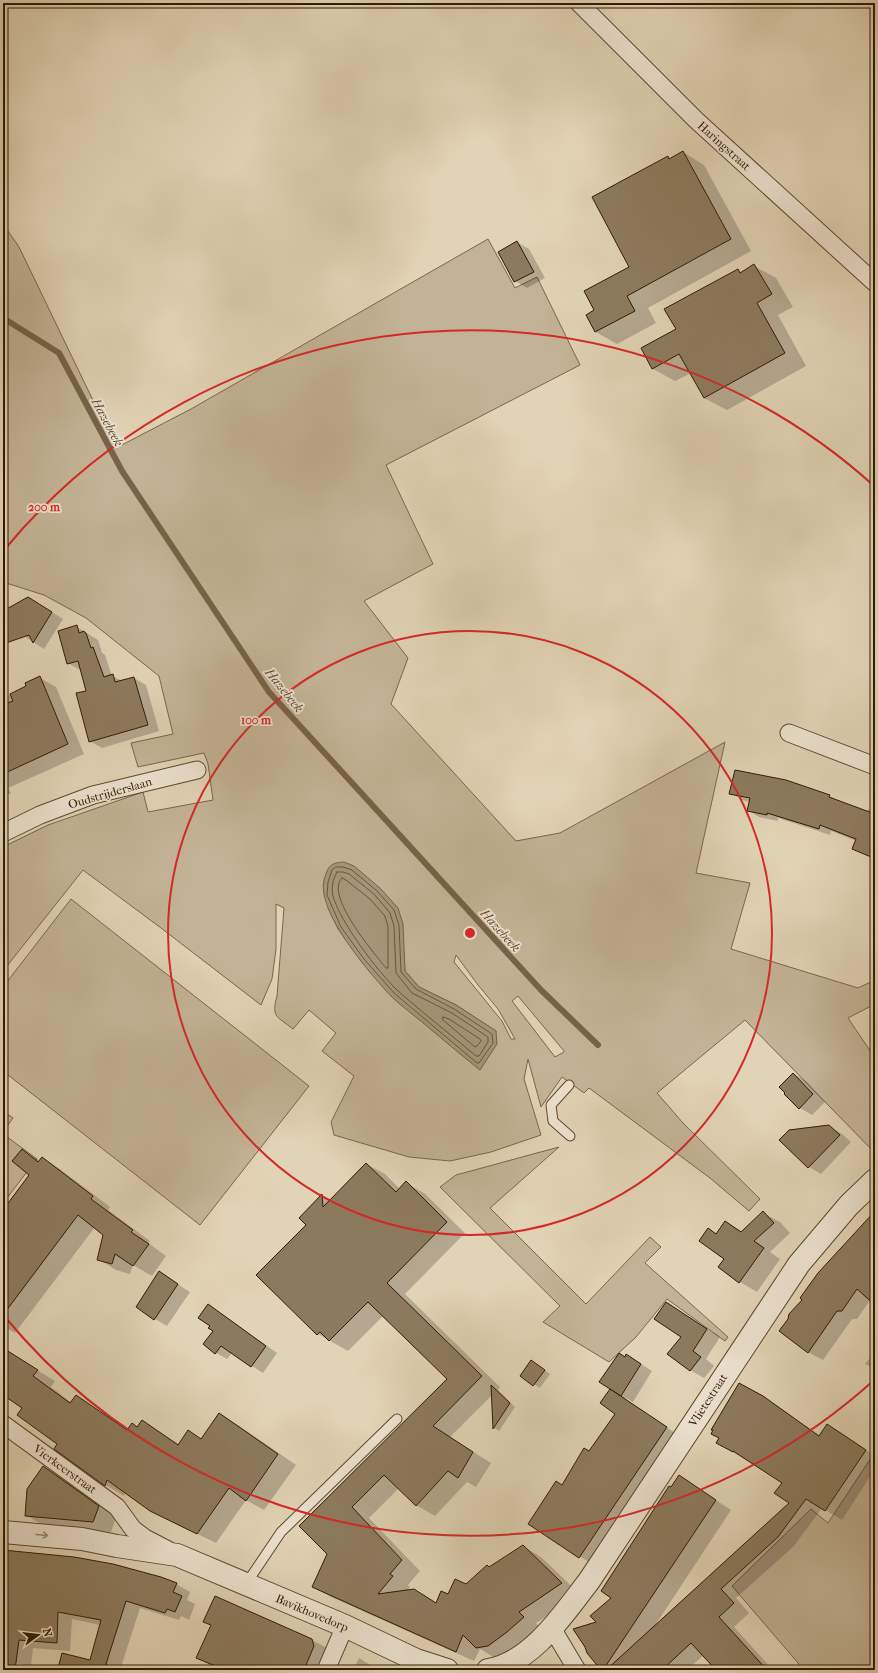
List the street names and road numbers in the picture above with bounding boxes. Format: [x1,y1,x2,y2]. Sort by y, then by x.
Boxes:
street label: Haringstraat [695,119,754,174]
street label: Oudstrijderslaan [67,774,154,812]
street label: Vlietestraat [685,1370,731,1430]
street label: Vierkeerstraat [30,1441,100,1497]
street label: Bavikhovedorp [274,1591,351,1635]

